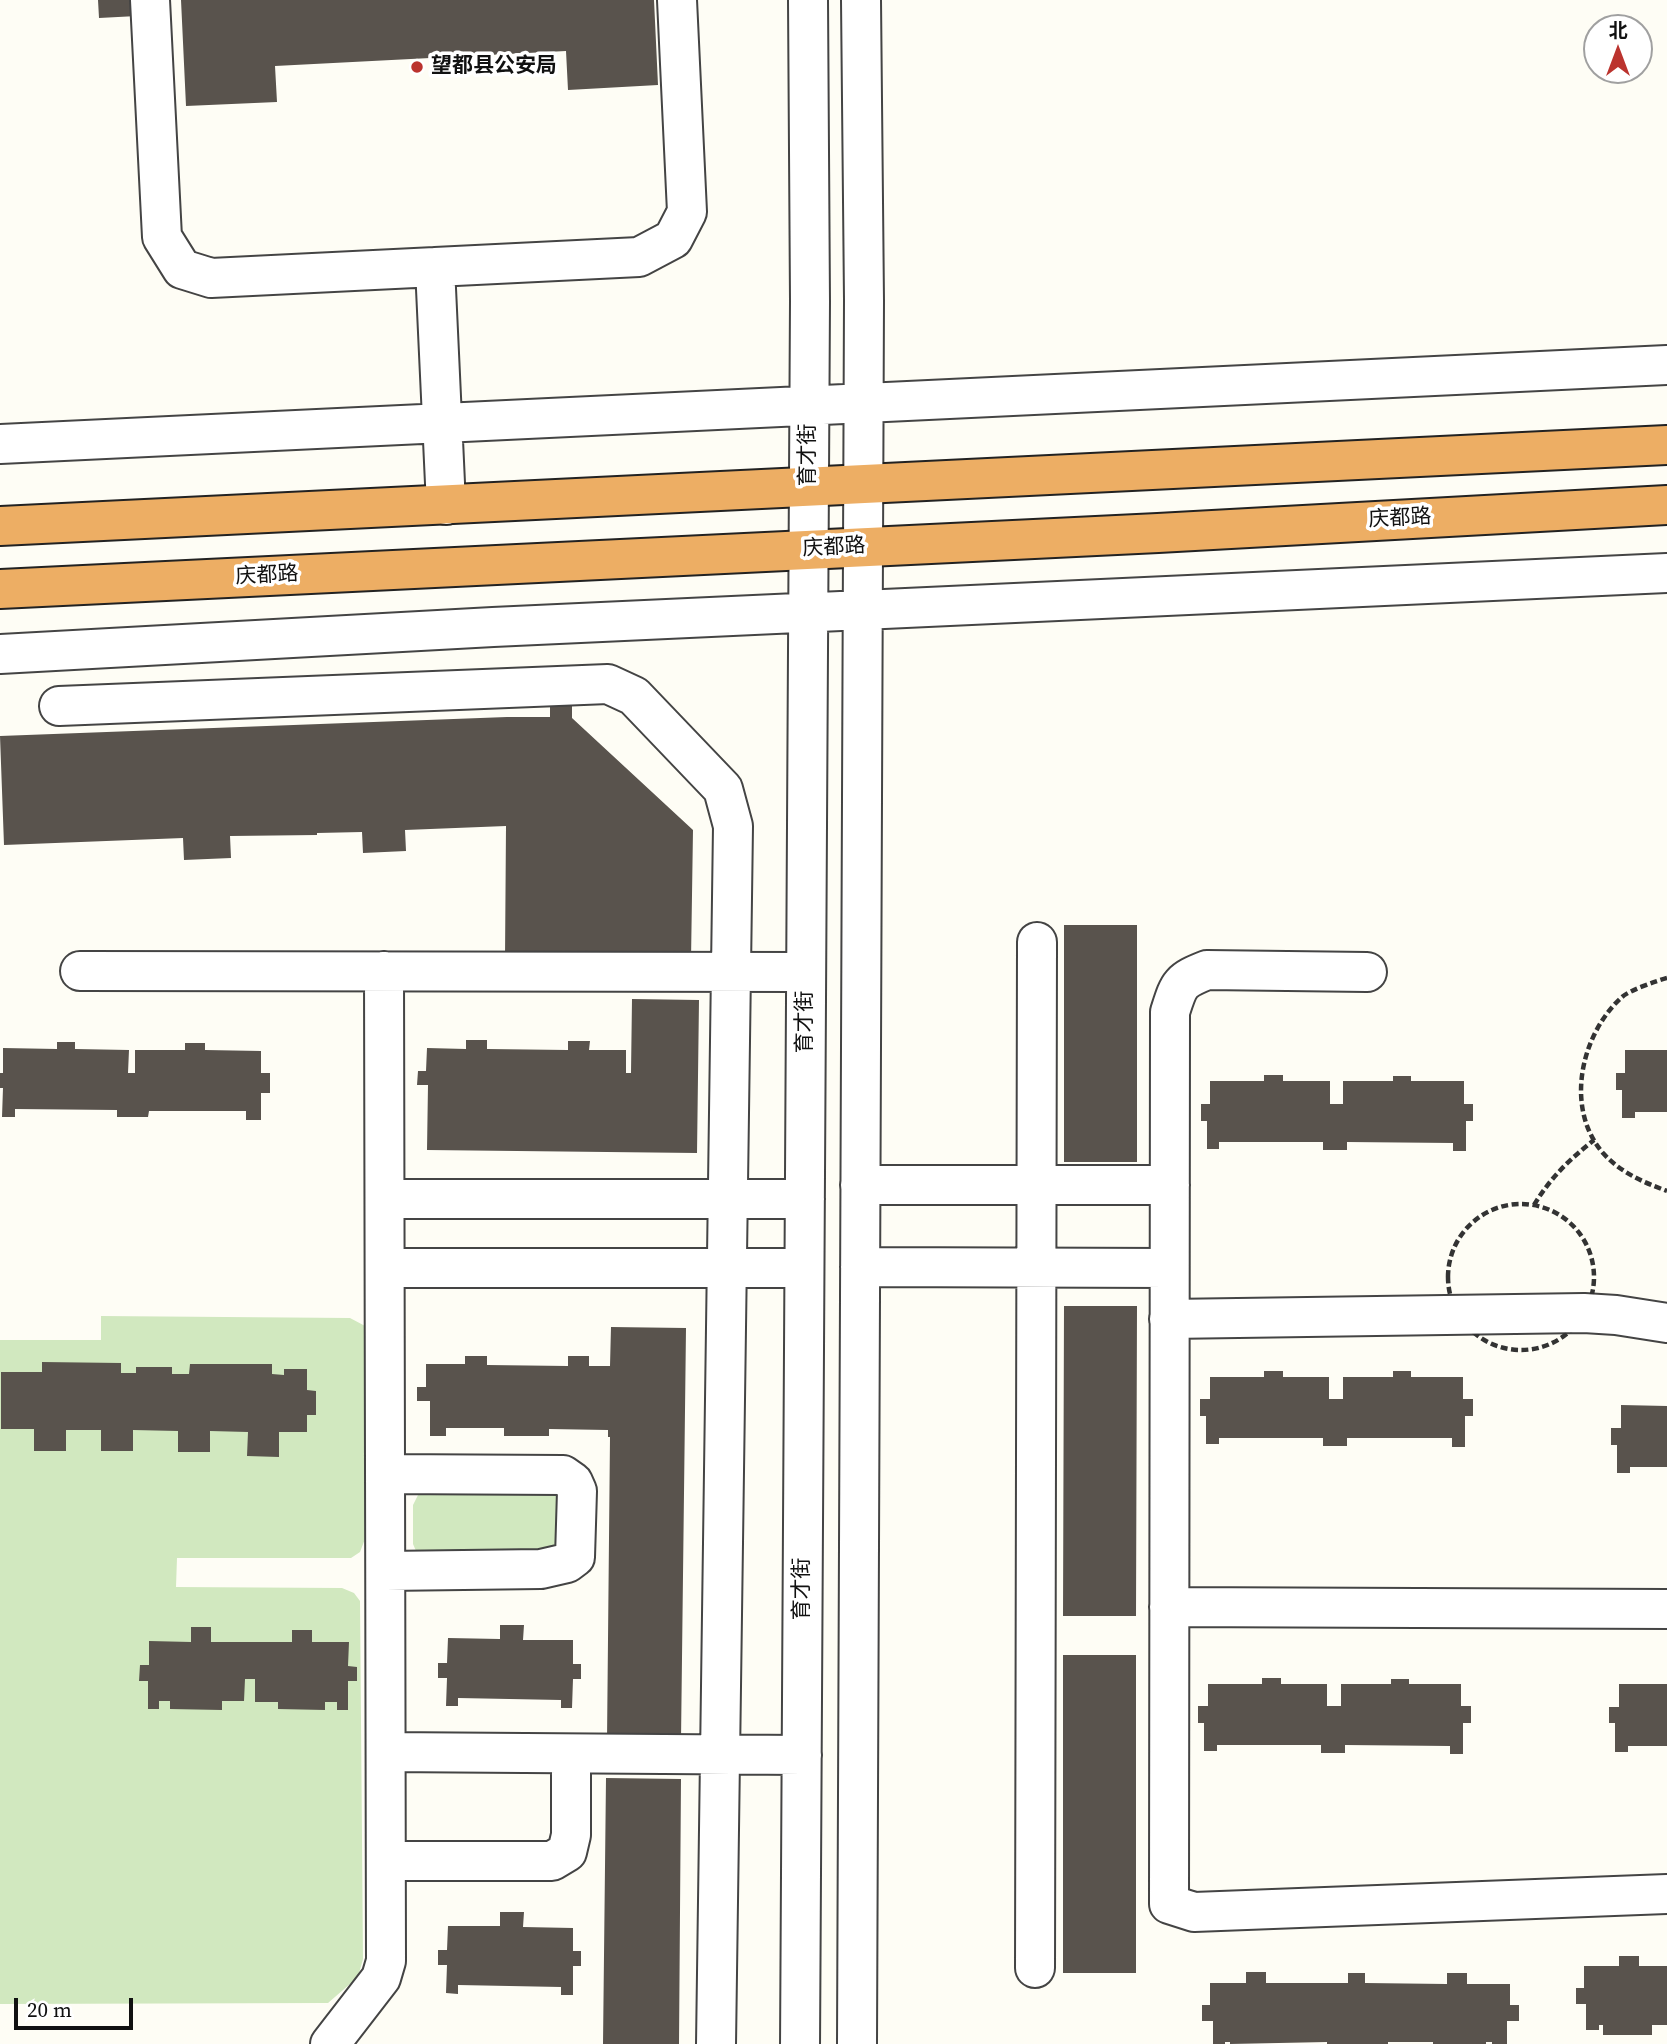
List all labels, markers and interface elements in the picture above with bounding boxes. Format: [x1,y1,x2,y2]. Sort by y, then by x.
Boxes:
north arrow [1583,14,1653,84]
text: 北 [1608,17,1628,43]
place label: 望都县公安局 [431,54,557,80]
marker: 望都县公安局 [409,59,425,75]
street label: 育才街 [796,424,822,486]
street label: 庆都路 [1368,505,1432,533]
street label: 庆都路 [802,534,866,562]
street label: 庆都路 [235,562,299,590]
street label: 育才街 [793,991,819,1053]
street label: 育才街 [790,1558,816,1620]
scale bar [18,1984,136,2028]
text: 20 m [27,1995,72,2024]

